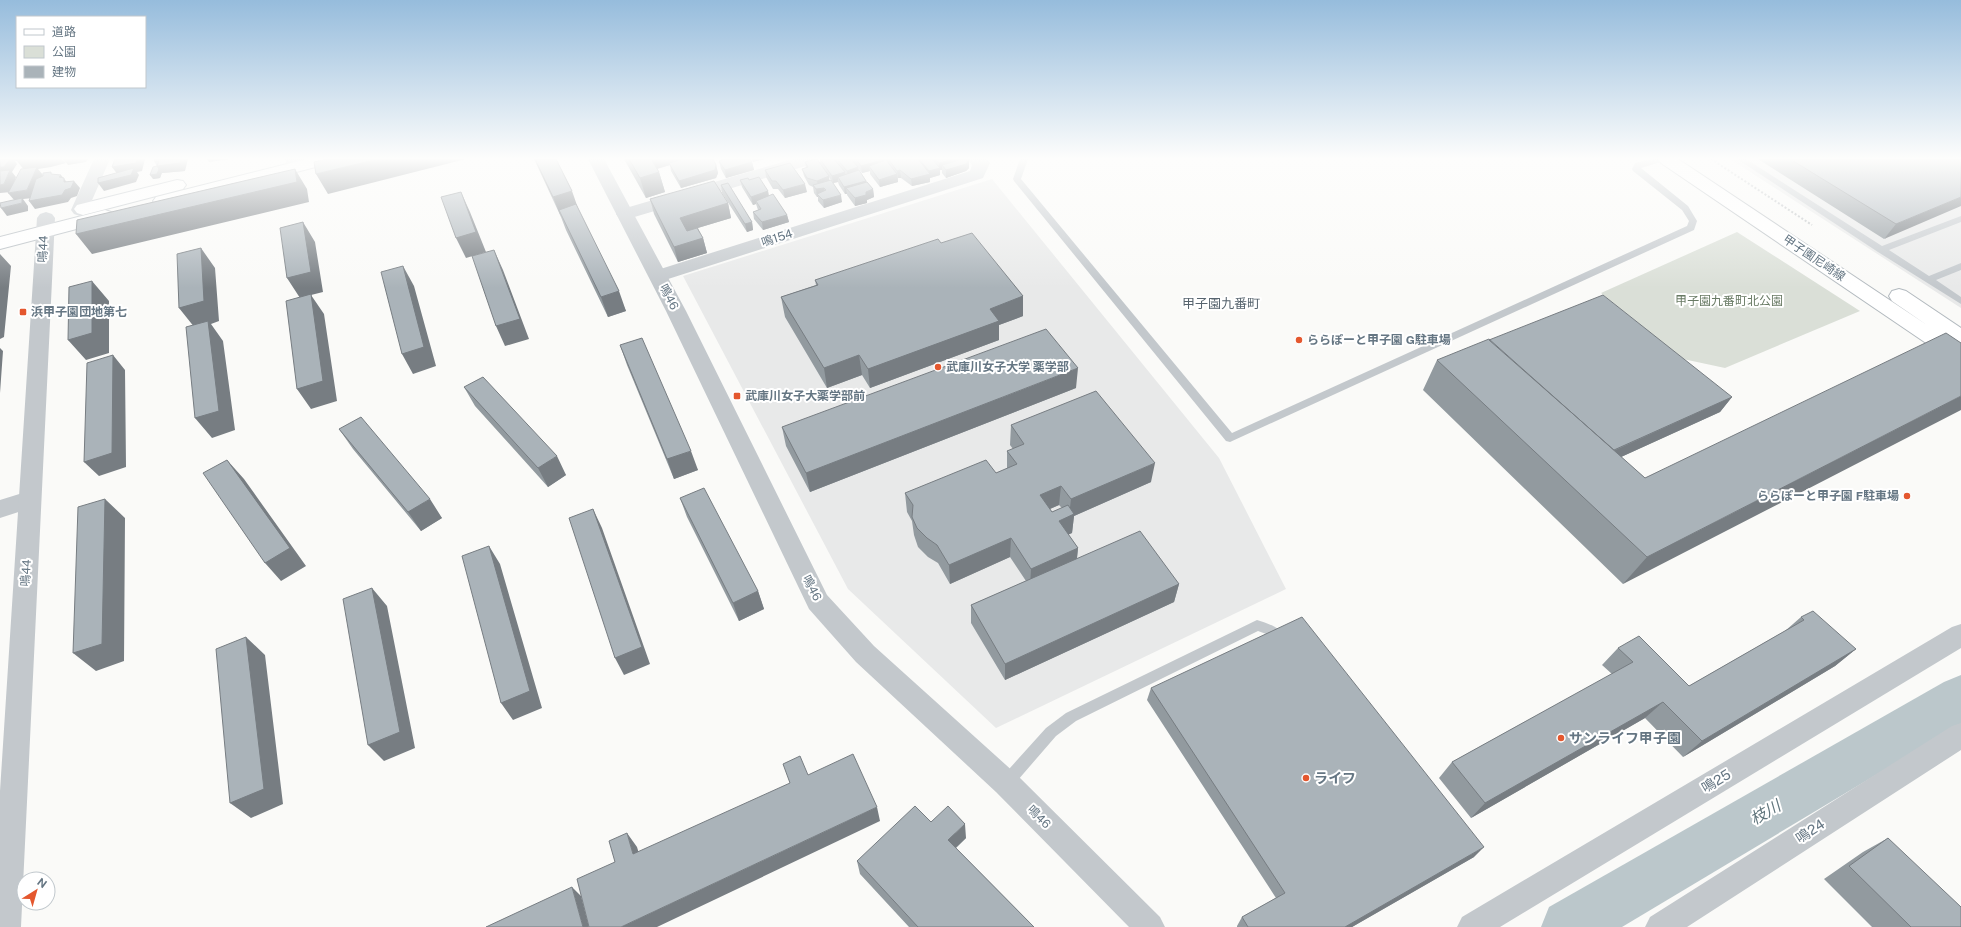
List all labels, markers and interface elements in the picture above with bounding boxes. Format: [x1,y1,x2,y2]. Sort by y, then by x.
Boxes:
legend [16,16,146,88]
text: 道路 [52,25,76,39]
text: 公園 [52,45,76,59]
text: 建物 [52,65,76,79]
street label: 鳴154 [760,226,795,250]
street label: 甲子園尼崎線 [1780,232,1848,284]
street label: 鳴44 [35,235,51,263]
street label: 鳴46 [657,282,681,312]
park label: 甲子園九番町北公園 [1675,294,1783,308]
district label: 甲子園九番町 [1182,296,1260,311]
place label: 浜甲子園団地第七 [31,305,127,319]
marker: 浜甲子園団地第七 [18,307,28,317]
place label: ららぽーと甲子園 G駐車場 [1307,333,1451,347]
marker: ららぽーと甲子園 G駐車場 [1294,335,1304,345]
place label: 武庫川女子大学 薬学部 [946,360,1069,374]
marker: 武庫川女子大学 薬学部 [933,362,943,372]
place label: 武庫川女子大薬学部前 [745,389,865,403]
marker: 武庫川女子大薬学部前 [732,391,742,401]
place label: ららぽーと甲子園 F駐車場 [1757,489,1899,503]
marker: ららぽーと甲子園 F駐車場 [1902,491,1912,501]
street label: 鳴44 [18,559,34,587]
street label: 鳴46 [800,573,824,603]
place label: サンライフ甲子園 [1569,730,1681,746]
marker: サンライフ甲子園 [1556,733,1566,743]
street label: 鳴25 [1698,766,1734,796]
place label: ライフ [1314,770,1356,786]
marker: ライフ [1301,773,1311,783]
water label: 枝川 [1747,795,1786,829]
street label: 鳴46 [1024,802,1054,832]
street label: 鳴24 [1793,816,1828,846]
north arrow [16,871,56,911]
text: N [35,876,49,890]

